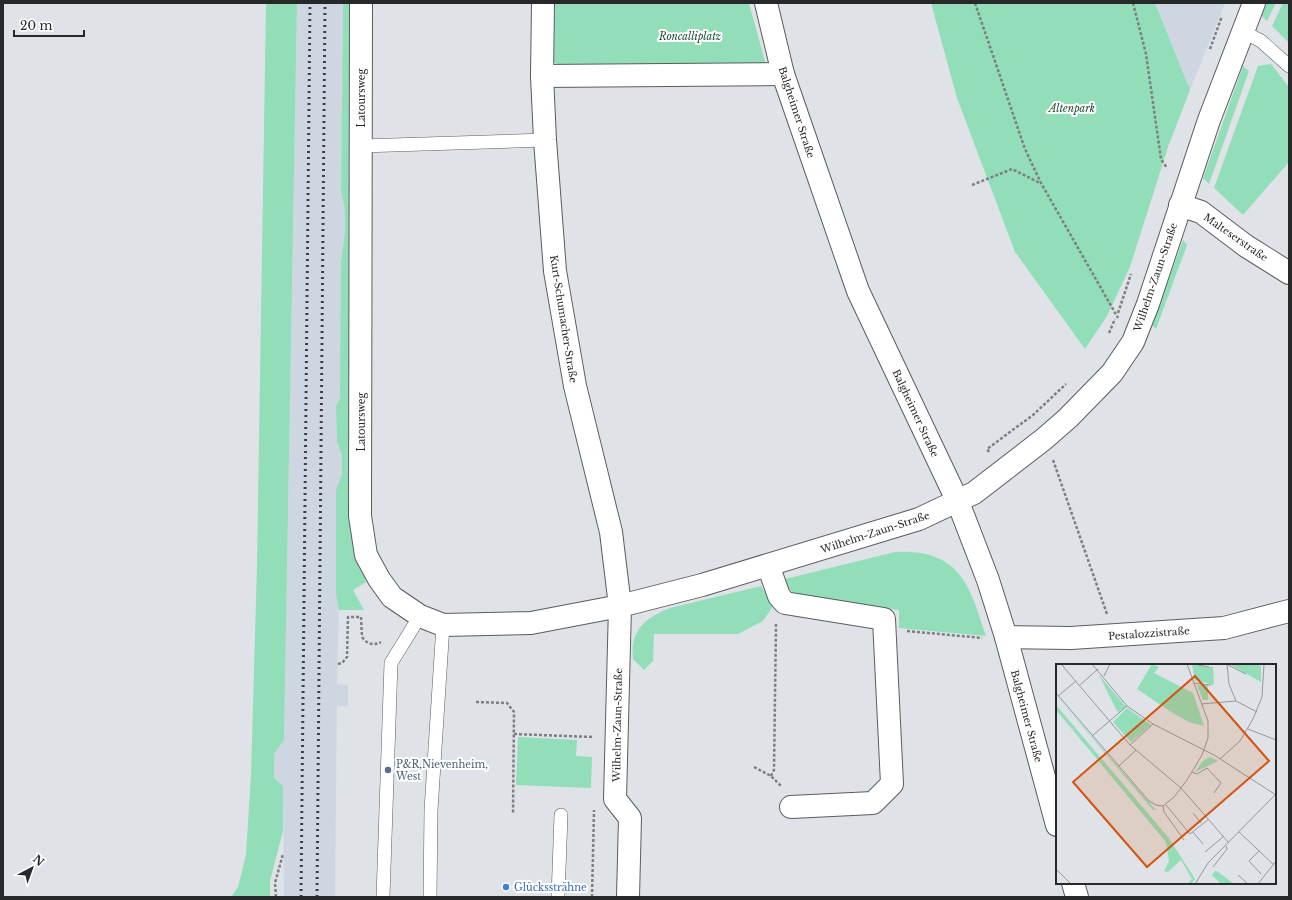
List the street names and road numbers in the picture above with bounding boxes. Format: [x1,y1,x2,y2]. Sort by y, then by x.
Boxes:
street label: Balgheimer Straße [776,65,818,160]
street label: Latoursweg [355,67,368,128]
street label: Malteserstraße [1201,210,1271,265]
street label: Wilhelm-Zaun-Straße [1130,221,1180,334]
street label: Kurt-Schumacher-Straße [547,254,580,384]
street label: Balgheimer Straße [890,367,942,459]
street label: Latoursweg [355,391,368,452]
street label: Wilhelm-Zaun-Straße [818,509,932,557]
street label: Pestalozzistraße [1108,624,1190,643]
street label: Wilhelm-Zaun-Straße [610,668,625,783]
street label: Balgheimer Straße [1008,668,1045,764]

